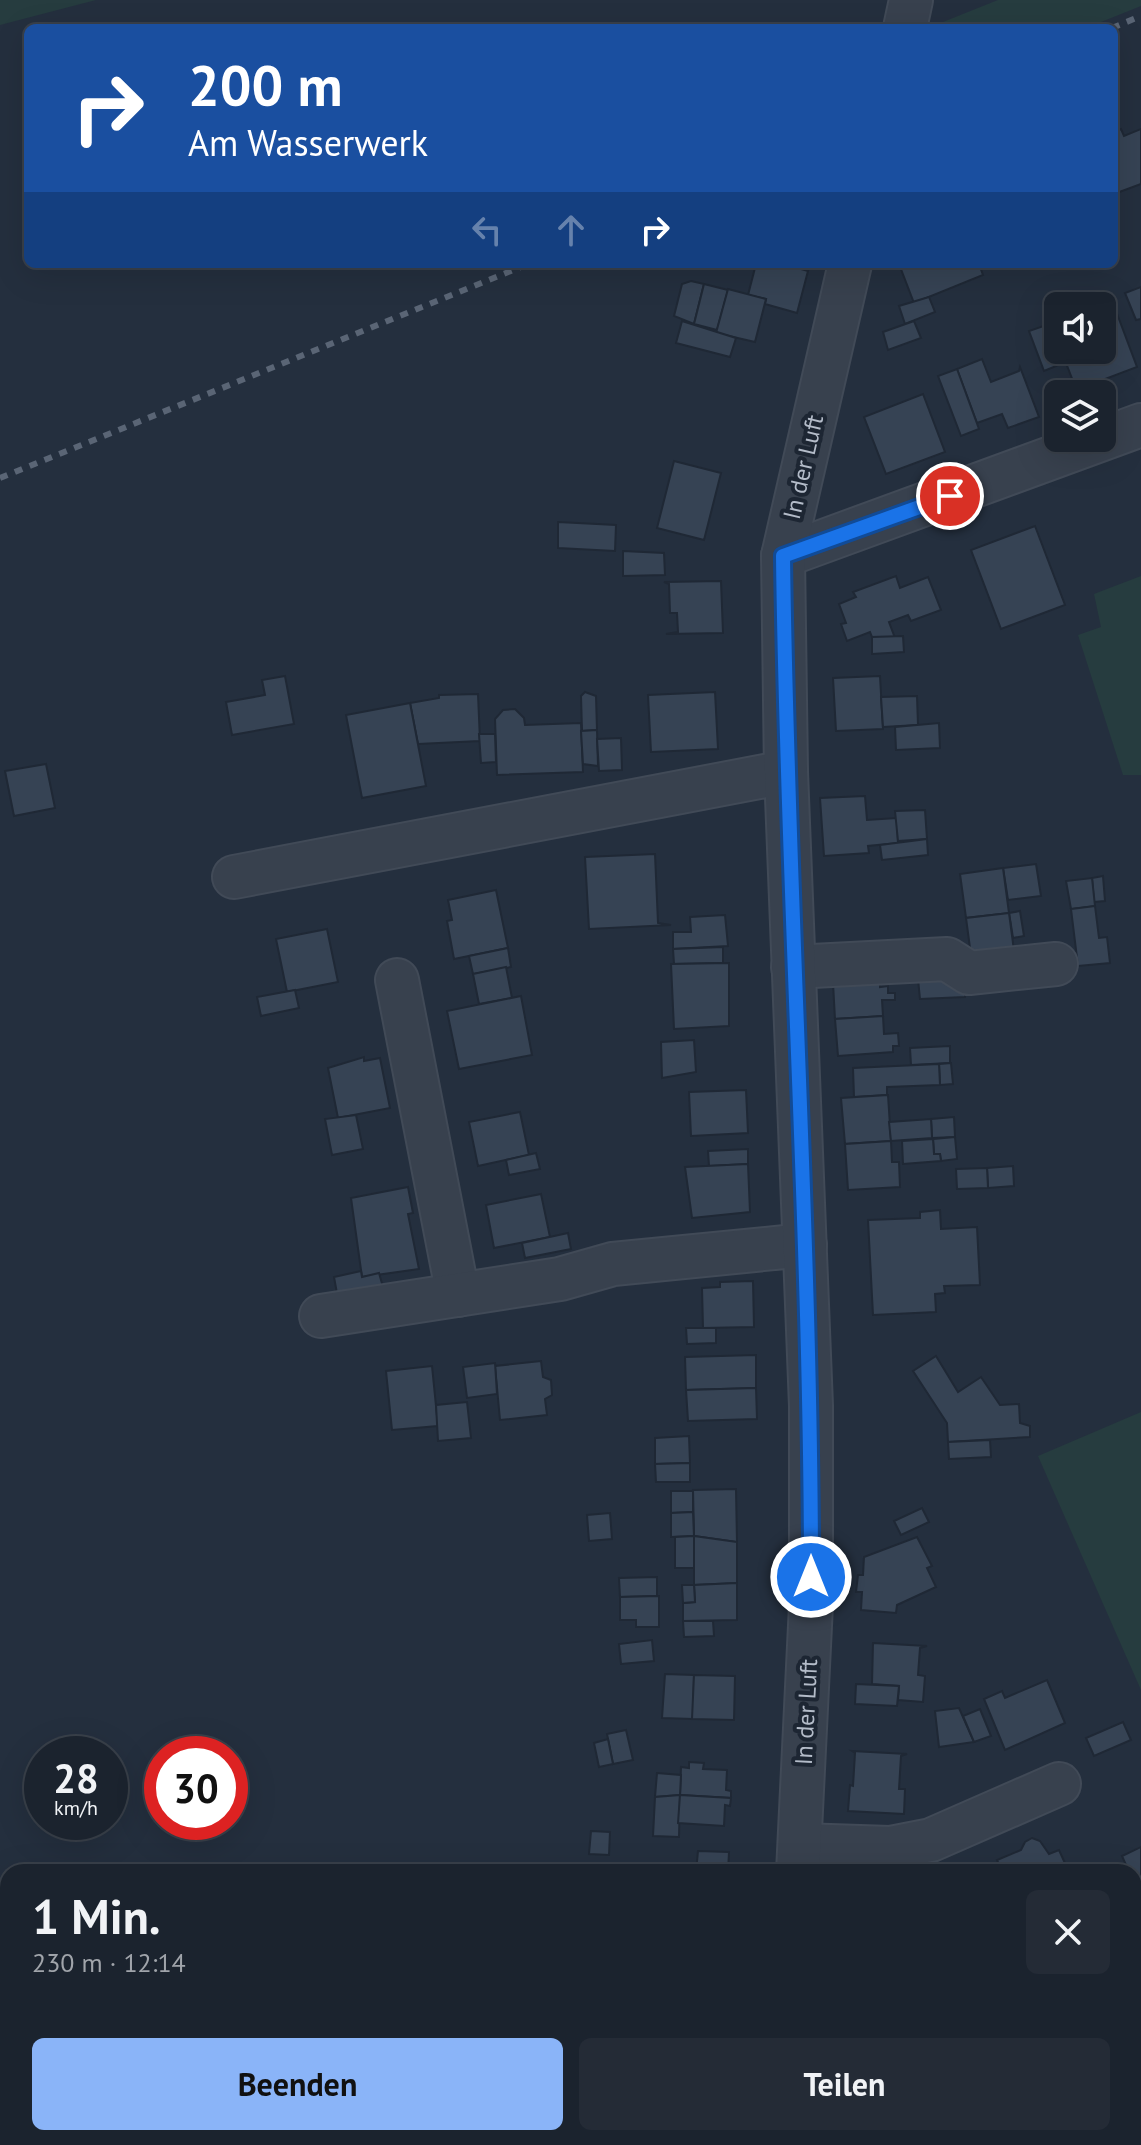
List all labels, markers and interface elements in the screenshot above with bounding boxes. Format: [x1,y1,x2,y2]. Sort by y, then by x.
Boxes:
text: 200 m [188,49,343,121]
icon: right [56,56,160,160]
text: Am Wasserwerk [188,119,428,166]
icon: left [465,208,509,252]
icon: ahead [549,208,593,252]
icon: right [633,208,677,252]
map controls [1044,292,1116,452]
button: sound [1044,292,1116,364]
button: layers [1044,380,1116,452]
street label: In der Luft [776,412,830,522]
pin [916,462,984,530]
icon: arrive [928,474,972,518]
position arrow [769,1535,853,1619]
street label: In der Luft [788,1658,824,1766]
speed limit sign: 30 [144,1736,248,1840]
text: 28 [53,1752,99,1804]
text: km/h [54,1795,98,1821]
text: 1 Min. [32,1885,161,1947]
button: close [1026,1890,1110,1974]
text: 230 m · 12:14 [32,1946,186,1979]
button: Beenden [32,2038,563,2130]
button: Teilen [579,2038,1110,2130]

